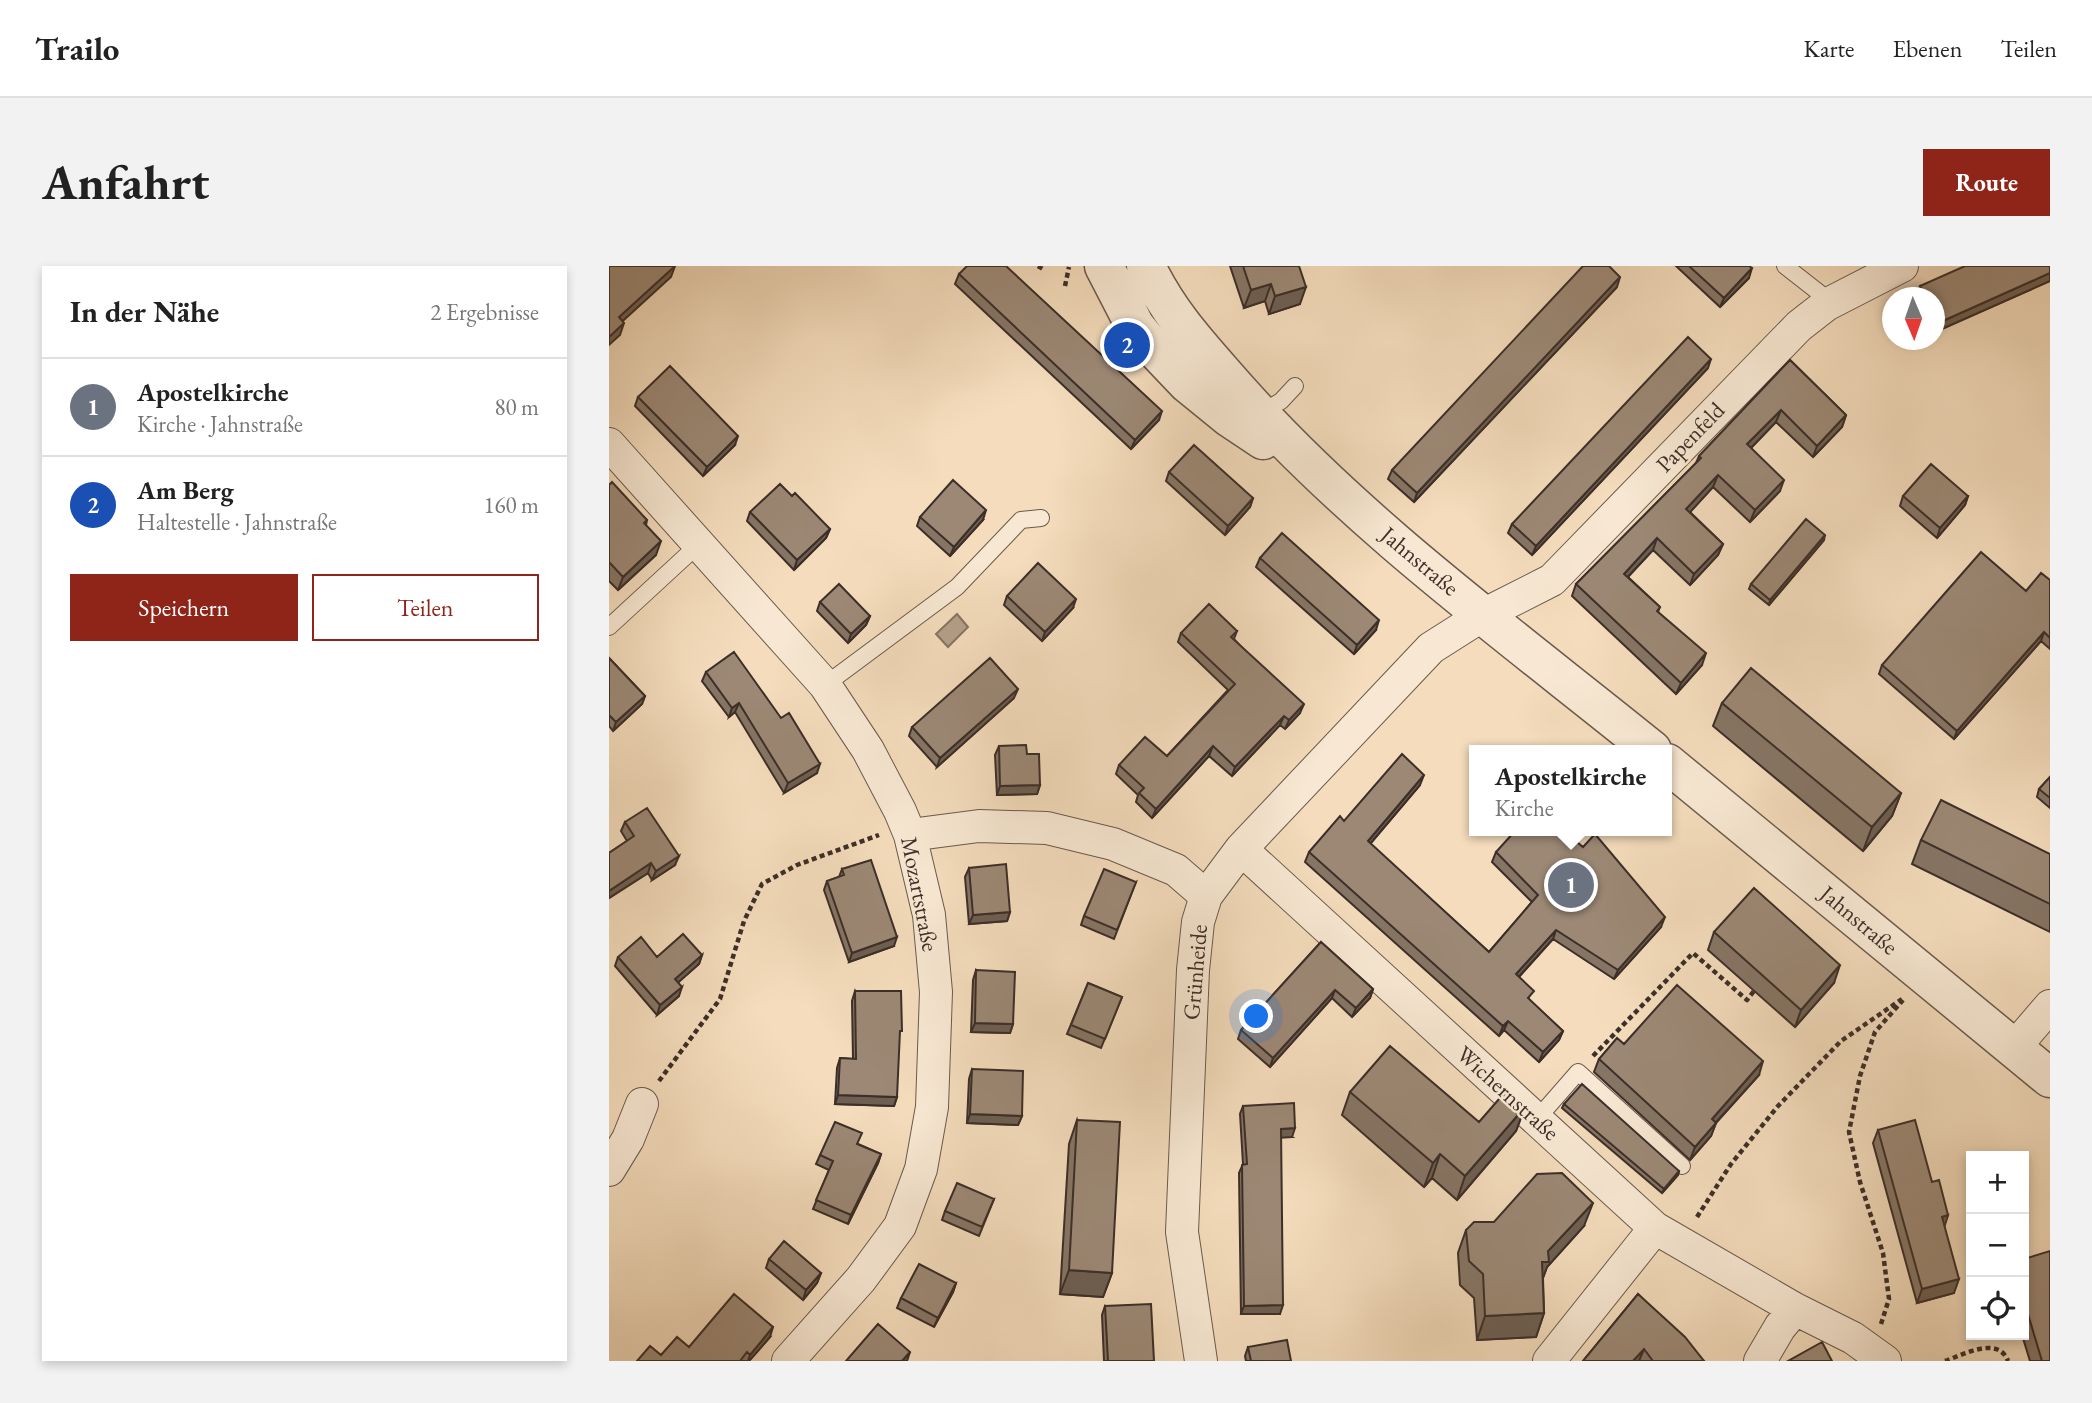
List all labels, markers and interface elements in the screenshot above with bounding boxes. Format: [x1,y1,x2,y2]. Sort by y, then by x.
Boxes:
text: Trailo [35,27,119,70]
text: Karte [1804,33,1854,64]
text: Ebenen [1892,33,1962,64]
text: Teilen [2000,33,2057,64]
button: Route [1923,149,2050,216]
text: Anfahrt [42,150,209,214]
north arrow [1882,287,1945,350]
text: In der Nähe [70,292,219,331]
text: 2 Ergebnisse [430,297,539,327]
pin: 2 [1104,319,1150,371]
text: Apostelkirche [137,375,289,409]
text: 1 [87,392,99,422]
text: 80 m [494,392,539,422]
street label: Papenfeld [1649,395,1731,479]
text: Kirche · Jahnstraße [137,409,303,439]
text: Am Berg [137,473,234,507]
text: 2 [87,490,99,520]
text: 160 m [483,490,539,520]
text: Haltestelle · Jahnstraße [137,507,337,537]
street label: Jahnstraße [1373,518,1465,602]
button: Speichern [70,574,298,641]
button: Teilen [312,574,539,641]
popup [1469,745,1672,836]
text: Apostelkirche [1495,759,1646,793]
text: Kirche [1495,793,1554,823]
street label: Mozartstraße [894,834,946,954]
pin: 1 [1548,859,1594,911]
street label: Jahnstraße [1812,877,1904,961]
street label: Grünheide [1176,923,1214,1021]
your location [1239,999,1273,1033]
street label: Wichernstraße [1450,1039,1566,1147]
map controls [1966,1151,2029,1340]
button: + [1966,1151,2029,1214]
button: − [1966,1214,2029,1277]
button: locate [1966,1277,2029,1340]

